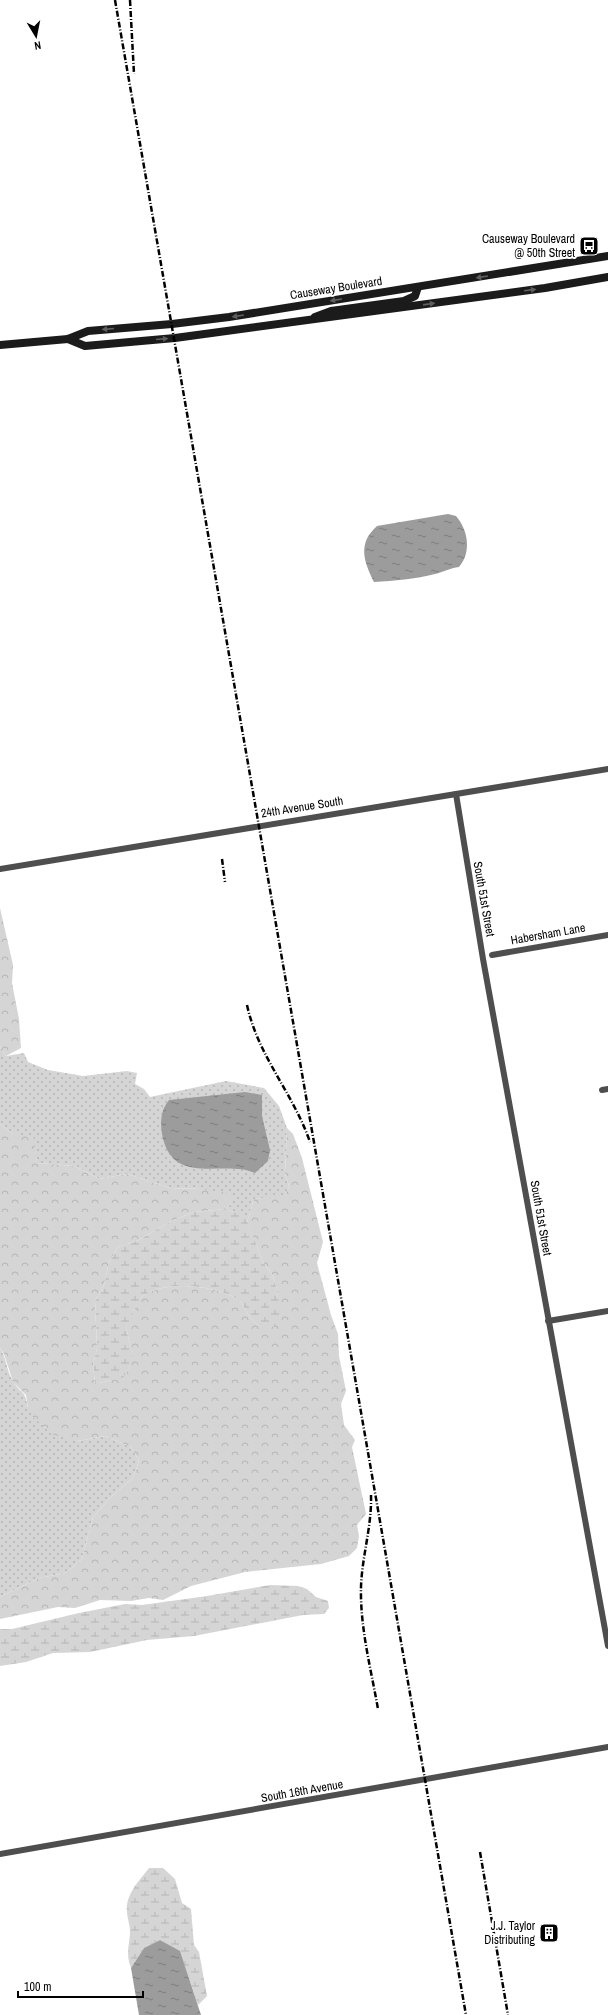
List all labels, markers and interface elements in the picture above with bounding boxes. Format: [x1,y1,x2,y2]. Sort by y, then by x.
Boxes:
north arrow [16,16,56,56]
text: N [33,38,42,53]
place label: Causeway Boulevard @ 50th Street [482,231,575,261]
bus stop icon: Causeway Boulevard @ 50th Street [578,235,600,257]
street label: Causeway Boulevard [289,273,383,303]
one-way arrow [476,274,488,280]
one-way arrow [523,287,536,293]
one-way arrow [330,297,342,303]
one-way arrow [423,300,435,307]
one-way arrow [231,313,244,319]
one-way arrow [102,326,114,333]
one-way arrow [156,336,168,343]
street label: 24th Avenue South [260,793,344,821]
street label: South 51st Street [470,860,499,938]
street label: Habersham Lane [509,920,587,948]
street label: South 51st Street [527,1179,556,1257]
street label: South 16th Avenue [260,1776,344,1806]
place label: J.J. Taylor Distributing [484,1918,536,1948]
building icon: J.J. Taylor Distributing [538,1922,560,1944]
scale bar [18,1973,143,1999]
text: 100 m [24,1979,51,1995]

